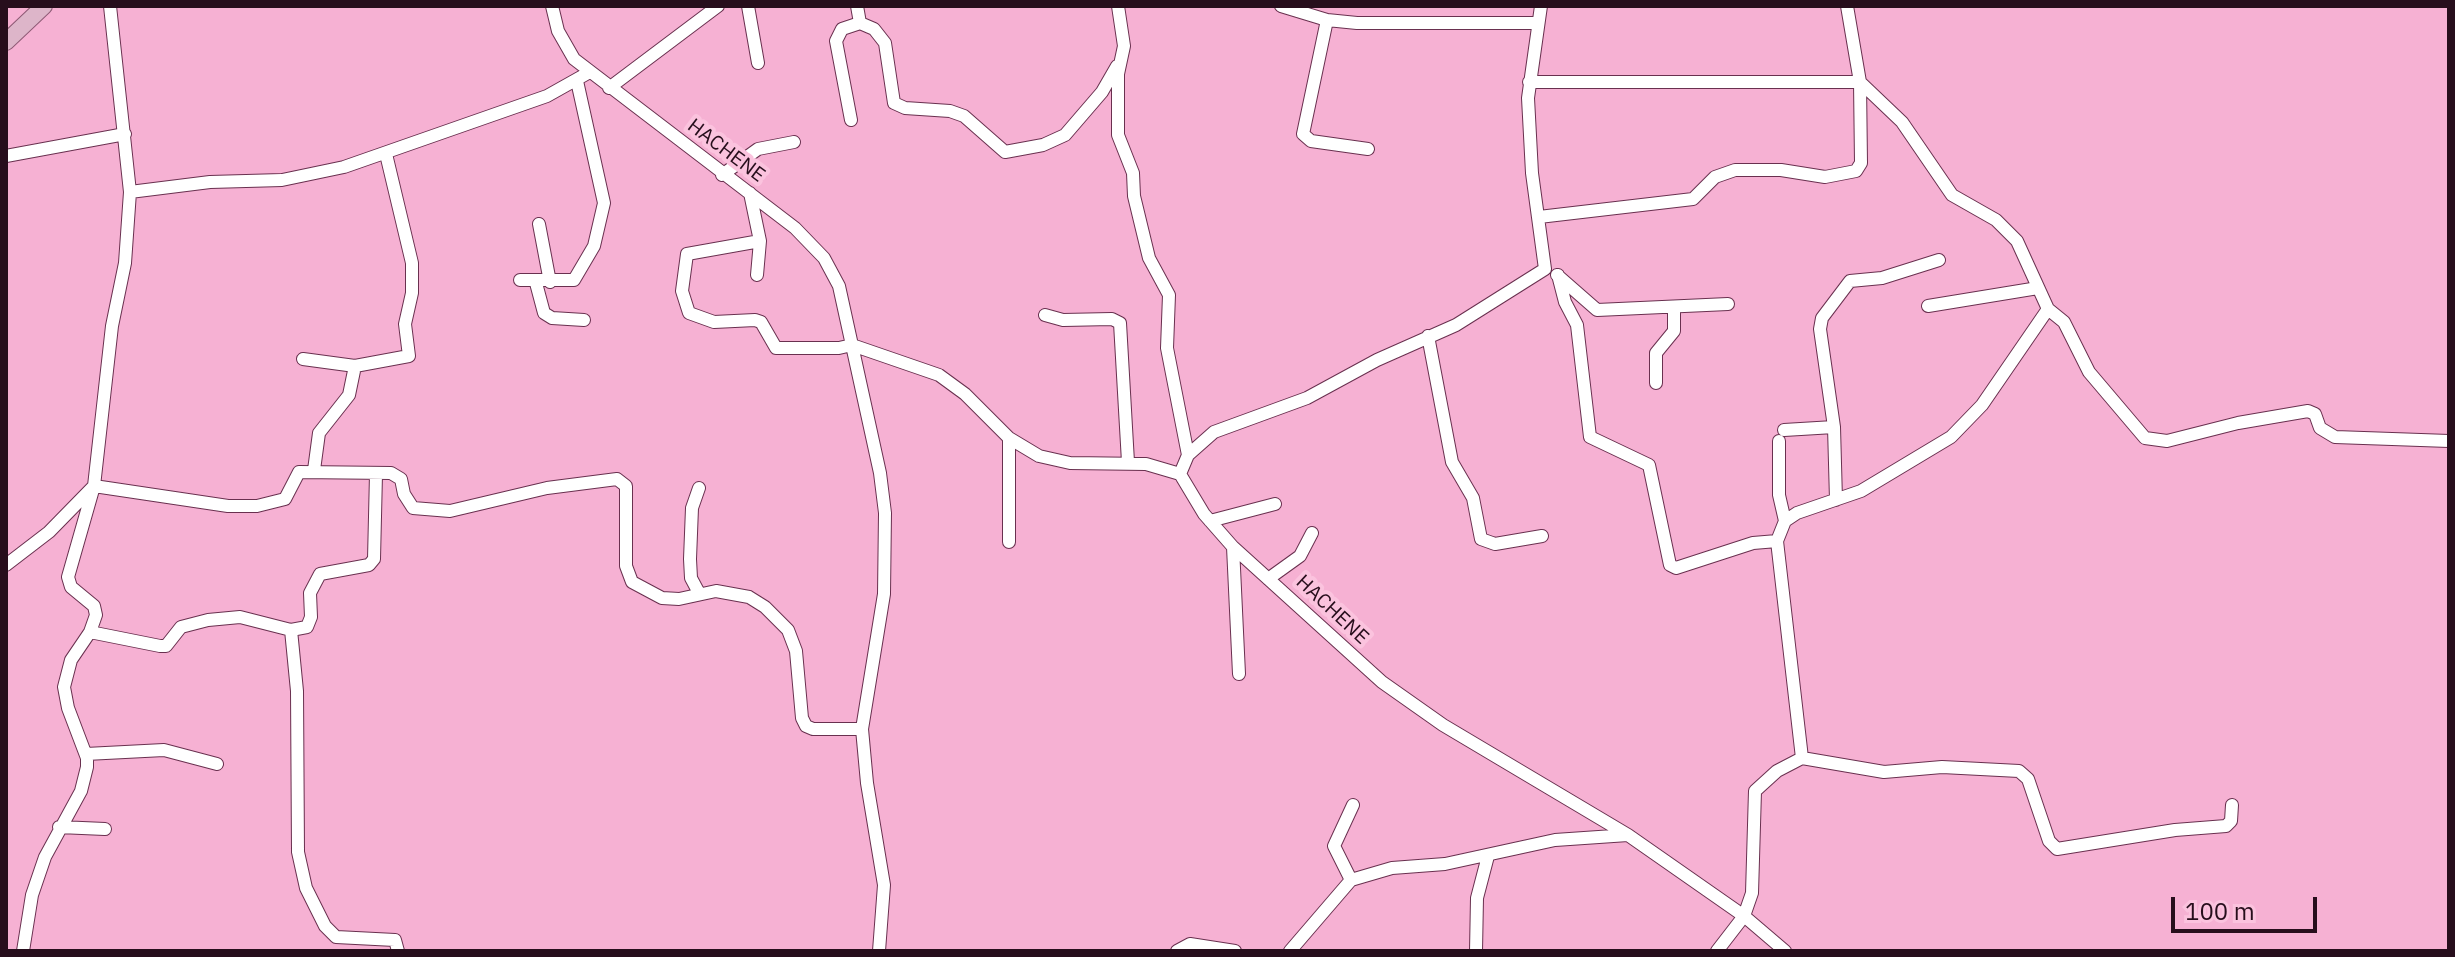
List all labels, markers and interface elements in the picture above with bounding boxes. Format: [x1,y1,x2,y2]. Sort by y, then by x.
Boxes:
street label: HACHENE [683,114,769,188]
street label: HACHENE [1291,570,1373,650]
scale bar [2175,881,2321,931]
text: 100 m [2185,895,2255,927]

